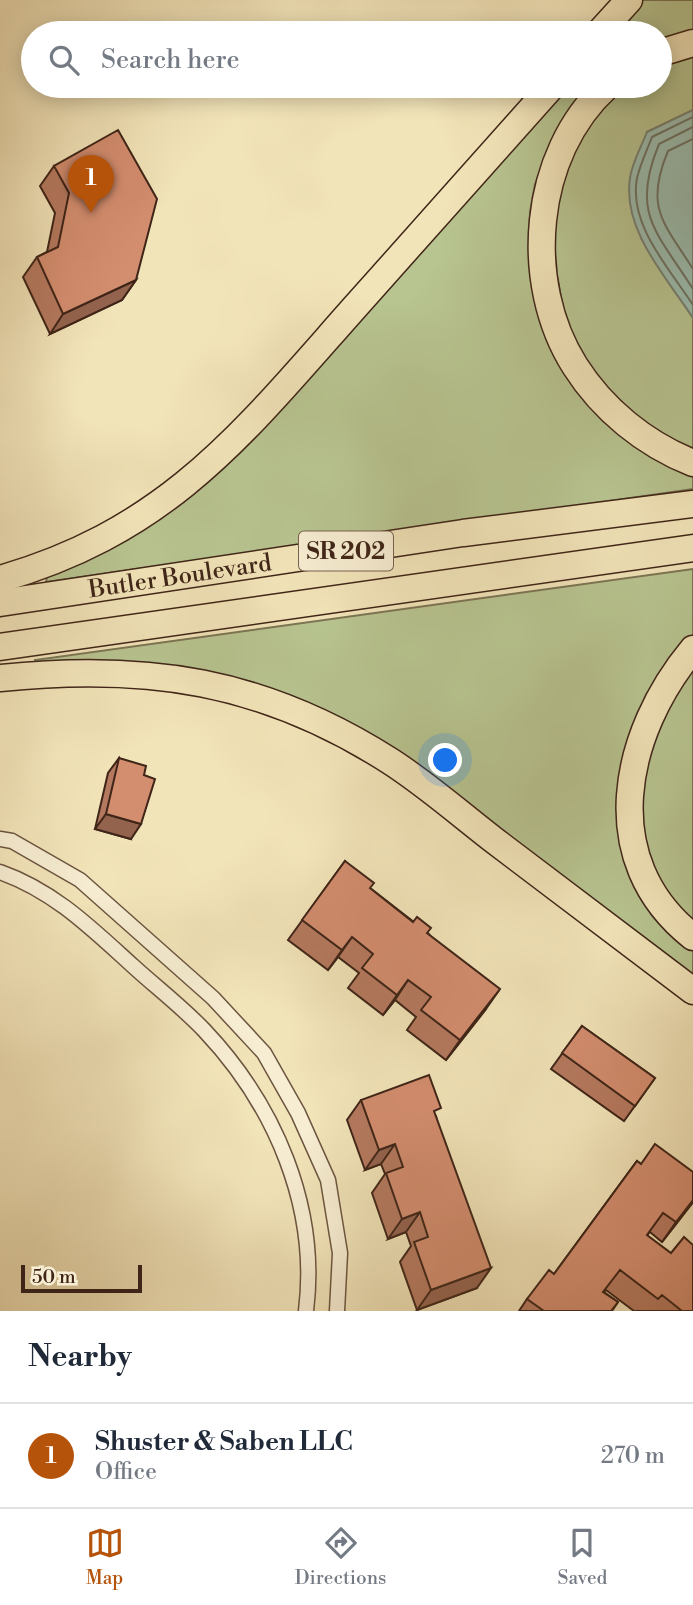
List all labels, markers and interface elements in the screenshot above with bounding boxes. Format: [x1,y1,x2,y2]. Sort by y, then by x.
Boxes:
search box [21,21,672,98]
icon: search [45,41,83,79]
text: Search here [101,44,240,76]
pin: 1 [68,155,114,213]
road number: SR 202 [299,531,393,570]
street label: Butler Boulevard [85,548,274,606]
your location [428,743,462,777]
scale bar [21,1262,142,1294]
text: 50 m [32,1265,76,1289]
text: Nearby [28,1338,132,1376]
text: Shuster & Saben LLC [95,1426,353,1458]
text: 1 [45,1442,57,1470]
text: 270 m [601,1442,665,1470]
text: Office [95,1458,157,1486]
tab: Map [86,1524,124,1590]
tab: Directions [295,1524,386,1590]
tab: Saved [558,1524,607,1590]

